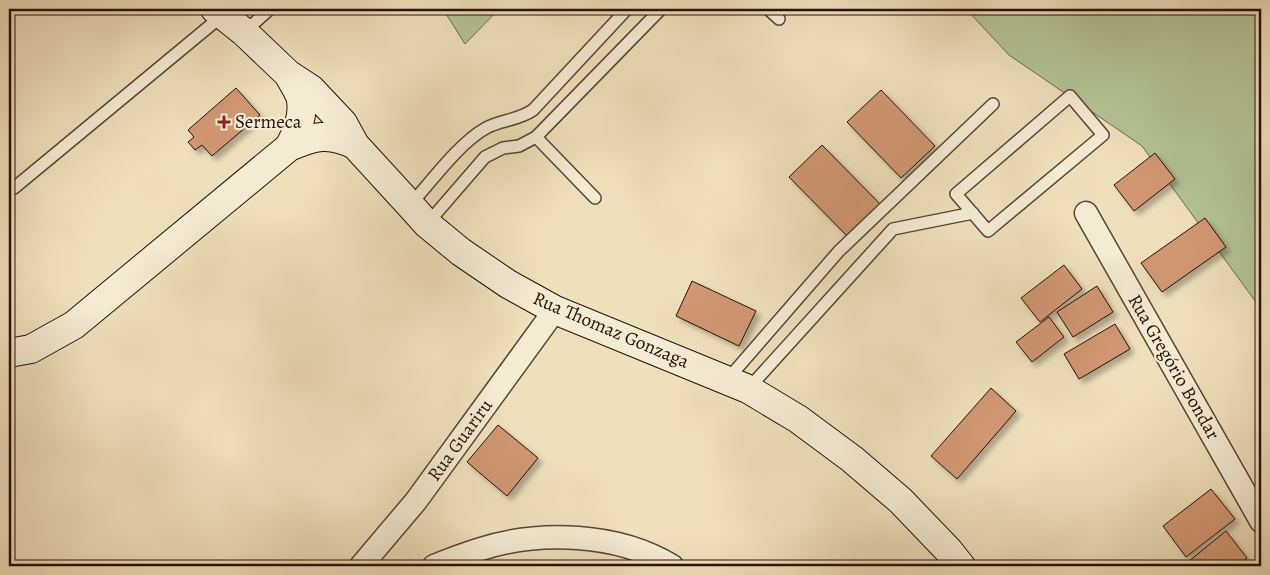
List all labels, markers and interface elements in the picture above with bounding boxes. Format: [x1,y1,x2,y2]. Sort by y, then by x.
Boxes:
place label: Sermeca [235,109,302,135]
marker: Sermeca [217,115,231,129]
street label: Rua Thomaz Gonzaga [529,285,693,375]
street label: Rua Gregório Bondar [1122,290,1226,444]
street label: Rua Guariru [421,393,499,486]

